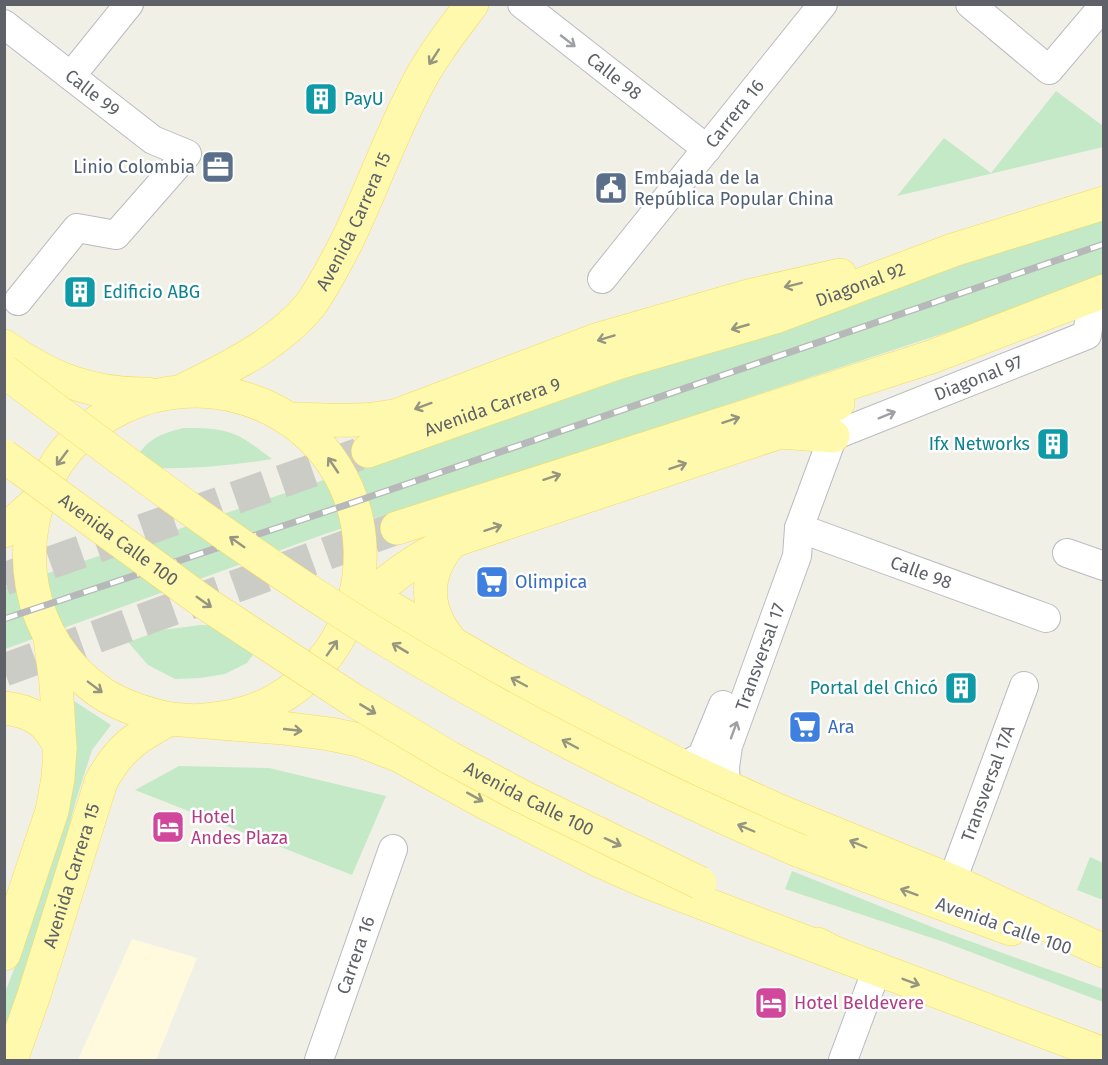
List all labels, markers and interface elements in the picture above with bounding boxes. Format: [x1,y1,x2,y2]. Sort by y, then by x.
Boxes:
one-way arrow [560,34,576,47]
street label: Calle 98 [582,48,646,105]
one-way arrow [428,49,440,65]
street label: Calle 99 [61,65,124,121]
street label: Carrera 16 [701,75,769,152]
building icon: PayU [303,81,339,117]
place label: PayU [344,88,384,110]
office icon: Linio Colombia [200,149,236,185]
street label: Avenida Carrera 15 [311,149,396,294]
place label: Linio Colombia [73,156,195,178]
place label: Embajada de la República Popular China [634,167,834,210]
public building icon: Embajada de la República Popular China [593,170,629,206]
street label: Diagonal 92 [813,258,908,312]
building icon: Edificio ABG [62,274,98,310]
one-way arrow [784,280,803,292]
place label: Edificio ABG [103,281,200,303]
one-way arrow [731,322,750,333]
one-way arrow [597,333,616,344]
street label: Diagonal 97 [931,351,1026,406]
street label: Avenida Carrera 9 [421,373,564,441]
one-way arrow [414,401,433,412]
one-way arrow [877,409,896,420]
one-way arrow [721,414,740,425]
building icon: Ifx Networks [1035,426,1071,462]
place label: Ifx Networks [929,433,1030,455]
one-way arrow [55,449,68,465]
one-way arrow [327,458,339,474]
one-way arrow [668,460,687,471]
one-way arrow [542,471,561,482]
street label: Avenida Calle 100 [55,489,183,591]
one-way arrow [483,522,502,533]
one-way arrow [229,536,245,548]
street label: Calle 98 [887,551,955,594]
supermarket icon: Olimpica [474,564,510,600]
place label: Olimpica [515,571,587,593]
one-way arrow [196,596,212,608]
street label: Transversal 17 [731,600,790,714]
one-way arrow [326,641,338,657]
one-way arrow [392,642,409,654]
building icon: Portal del Chicó [943,670,979,706]
one-way arrow [511,676,529,687]
place label: Portal del Chicó [810,677,938,699]
one-way arrow [87,681,103,694]
one-way arrow [359,703,376,715]
supermarket icon: Ara [787,709,823,745]
place label: Ara [828,716,854,738]
one-way arrow [730,721,741,740]
street label: Transversal 17A [957,722,1020,845]
one-way arrow [282,724,302,735]
one-way arrow [562,738,580,749]
street label: Avenida Calle 100 [461,757,597,841]
one-way arrow [466,792,483,804]
street label: Avenida Carrera 15 [38,801,105,951]
place label: Hotel Andes Plaza [191,806,288,849]
hotel icon: Hotel Andes Plaza [150,809,186,845]
one-way arrow [738,822,756,833]
one-way arrow [603,836,621,848]
one-way arrow [849,838,868,849]
one-way arrow [900,886,919,897]
street label: Avenida Calle 100 [933,892,1075,960]
street label: Carrera 16 [332,913,380,997]
one-way arrow [901,977,920,988]
hotel icon: Hotel Beldevere [753,985,789,1021]
place label: Hotel Beldevere [794,992,924,1014]

